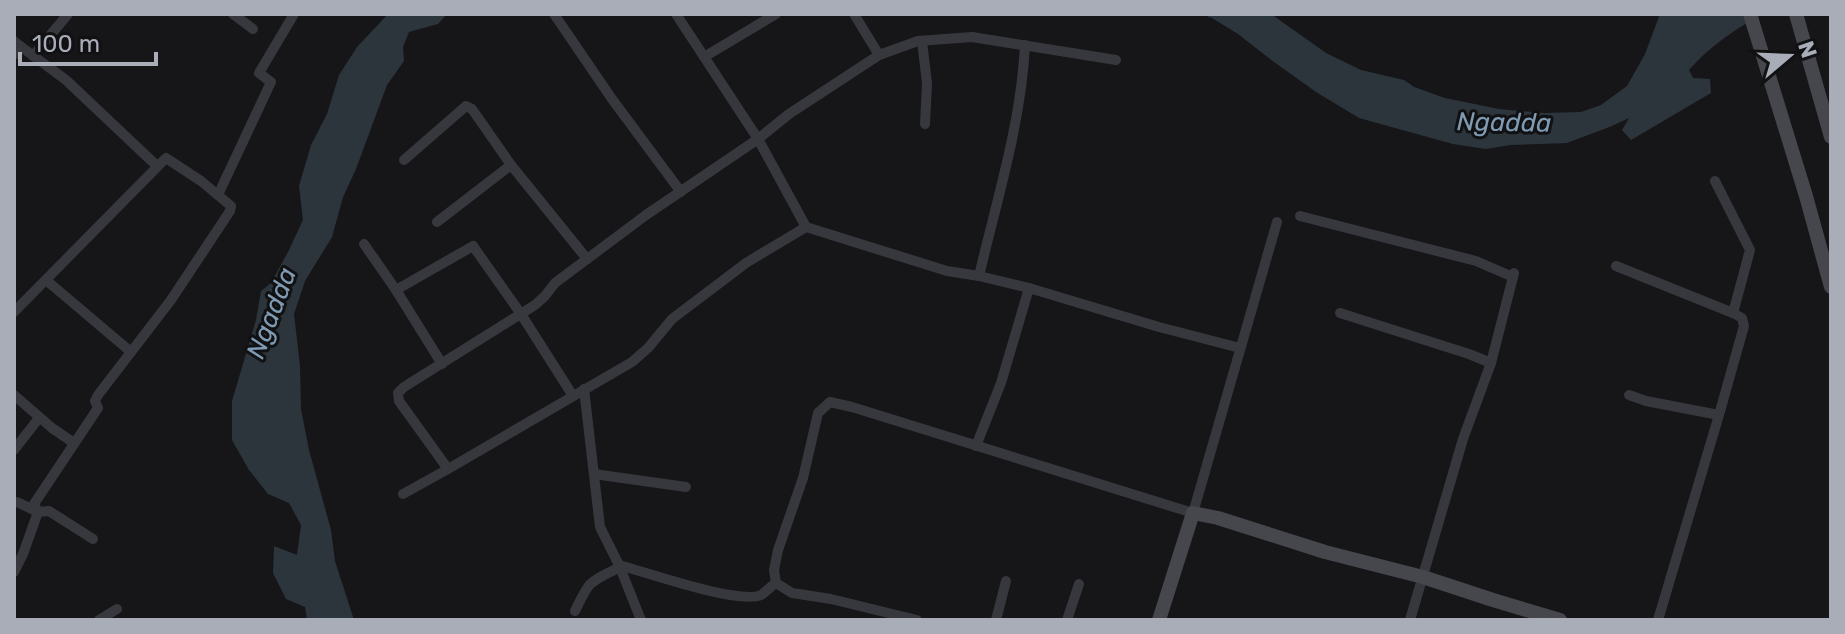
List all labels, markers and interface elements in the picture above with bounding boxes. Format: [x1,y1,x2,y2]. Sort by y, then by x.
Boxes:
scale bar [20,16,156,66]
north arrow [1749,16,1829,96]
text: 100 m [32,30,100,58]
text: N [1792,38,1823,62]
water label: Ngadda [1456,106,1552,139]
water label: Ngadda [240,263,303,363]

